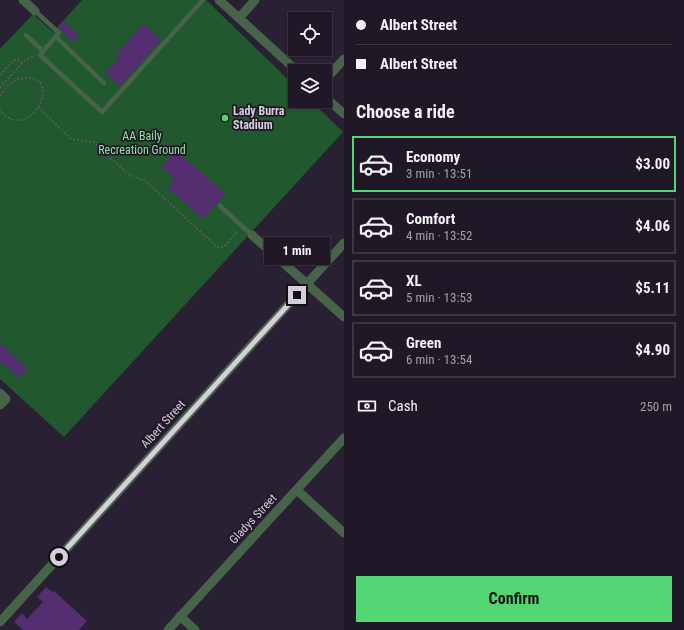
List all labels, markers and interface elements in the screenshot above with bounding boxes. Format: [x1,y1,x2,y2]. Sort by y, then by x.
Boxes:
map controls [288,12,332,108]
button: locate [288,12,332,56]
text: Albert Street [380,16,457,34]
text: Albert Street [380,55,457,73]
button: layers [288,64,332,108]
text: Choose a ride [356,101,455,122]
place label: Lady Burra Stadium [233,104,285,132]
marker: Lady Burra Stadium [220,113,230,123]
park label: AA Baily Recreation Ground [98,129,186,157]
icon: car [358,146,394,182]
text: Economy [406,148,460,166]
text: $3.00 [635,155,670,173]
text: 3 min · 13:51 [406,166,472,181]
icon: car [358,208,394,244]
text: Comfort [406,210,455,228]
text: $4.06 [635,217,670,235]
text: 4 min · 13:52 [406,228,472,243]
callout: 1 min [264,237,330,265]
text: 1 min [283,243,311,258]
icon: car [358,270,394,306]
text: XL [406,272,422,290]
text: $5.11 [635,279,670,297]
route end [288,286,306,304]
text: 5 min · 13:53 [406,290,472,305]
icon: car [358,332,394,368]
text: Green [406,334,441,352]
text: $4.90 [635,341,670,359]
text: 6 min · 13:54 [406,352,472,367]
icon: cash [356,395,378,417]
street label: Albert Street [138,397,188,451]
text: Cash [388,397,418,415]
text: 250 m [640,399,672,414]
street label: Gladys Street [226,491,280,547]
route start [50,548,68,566]
button: Confirm [356,576,672,622]

